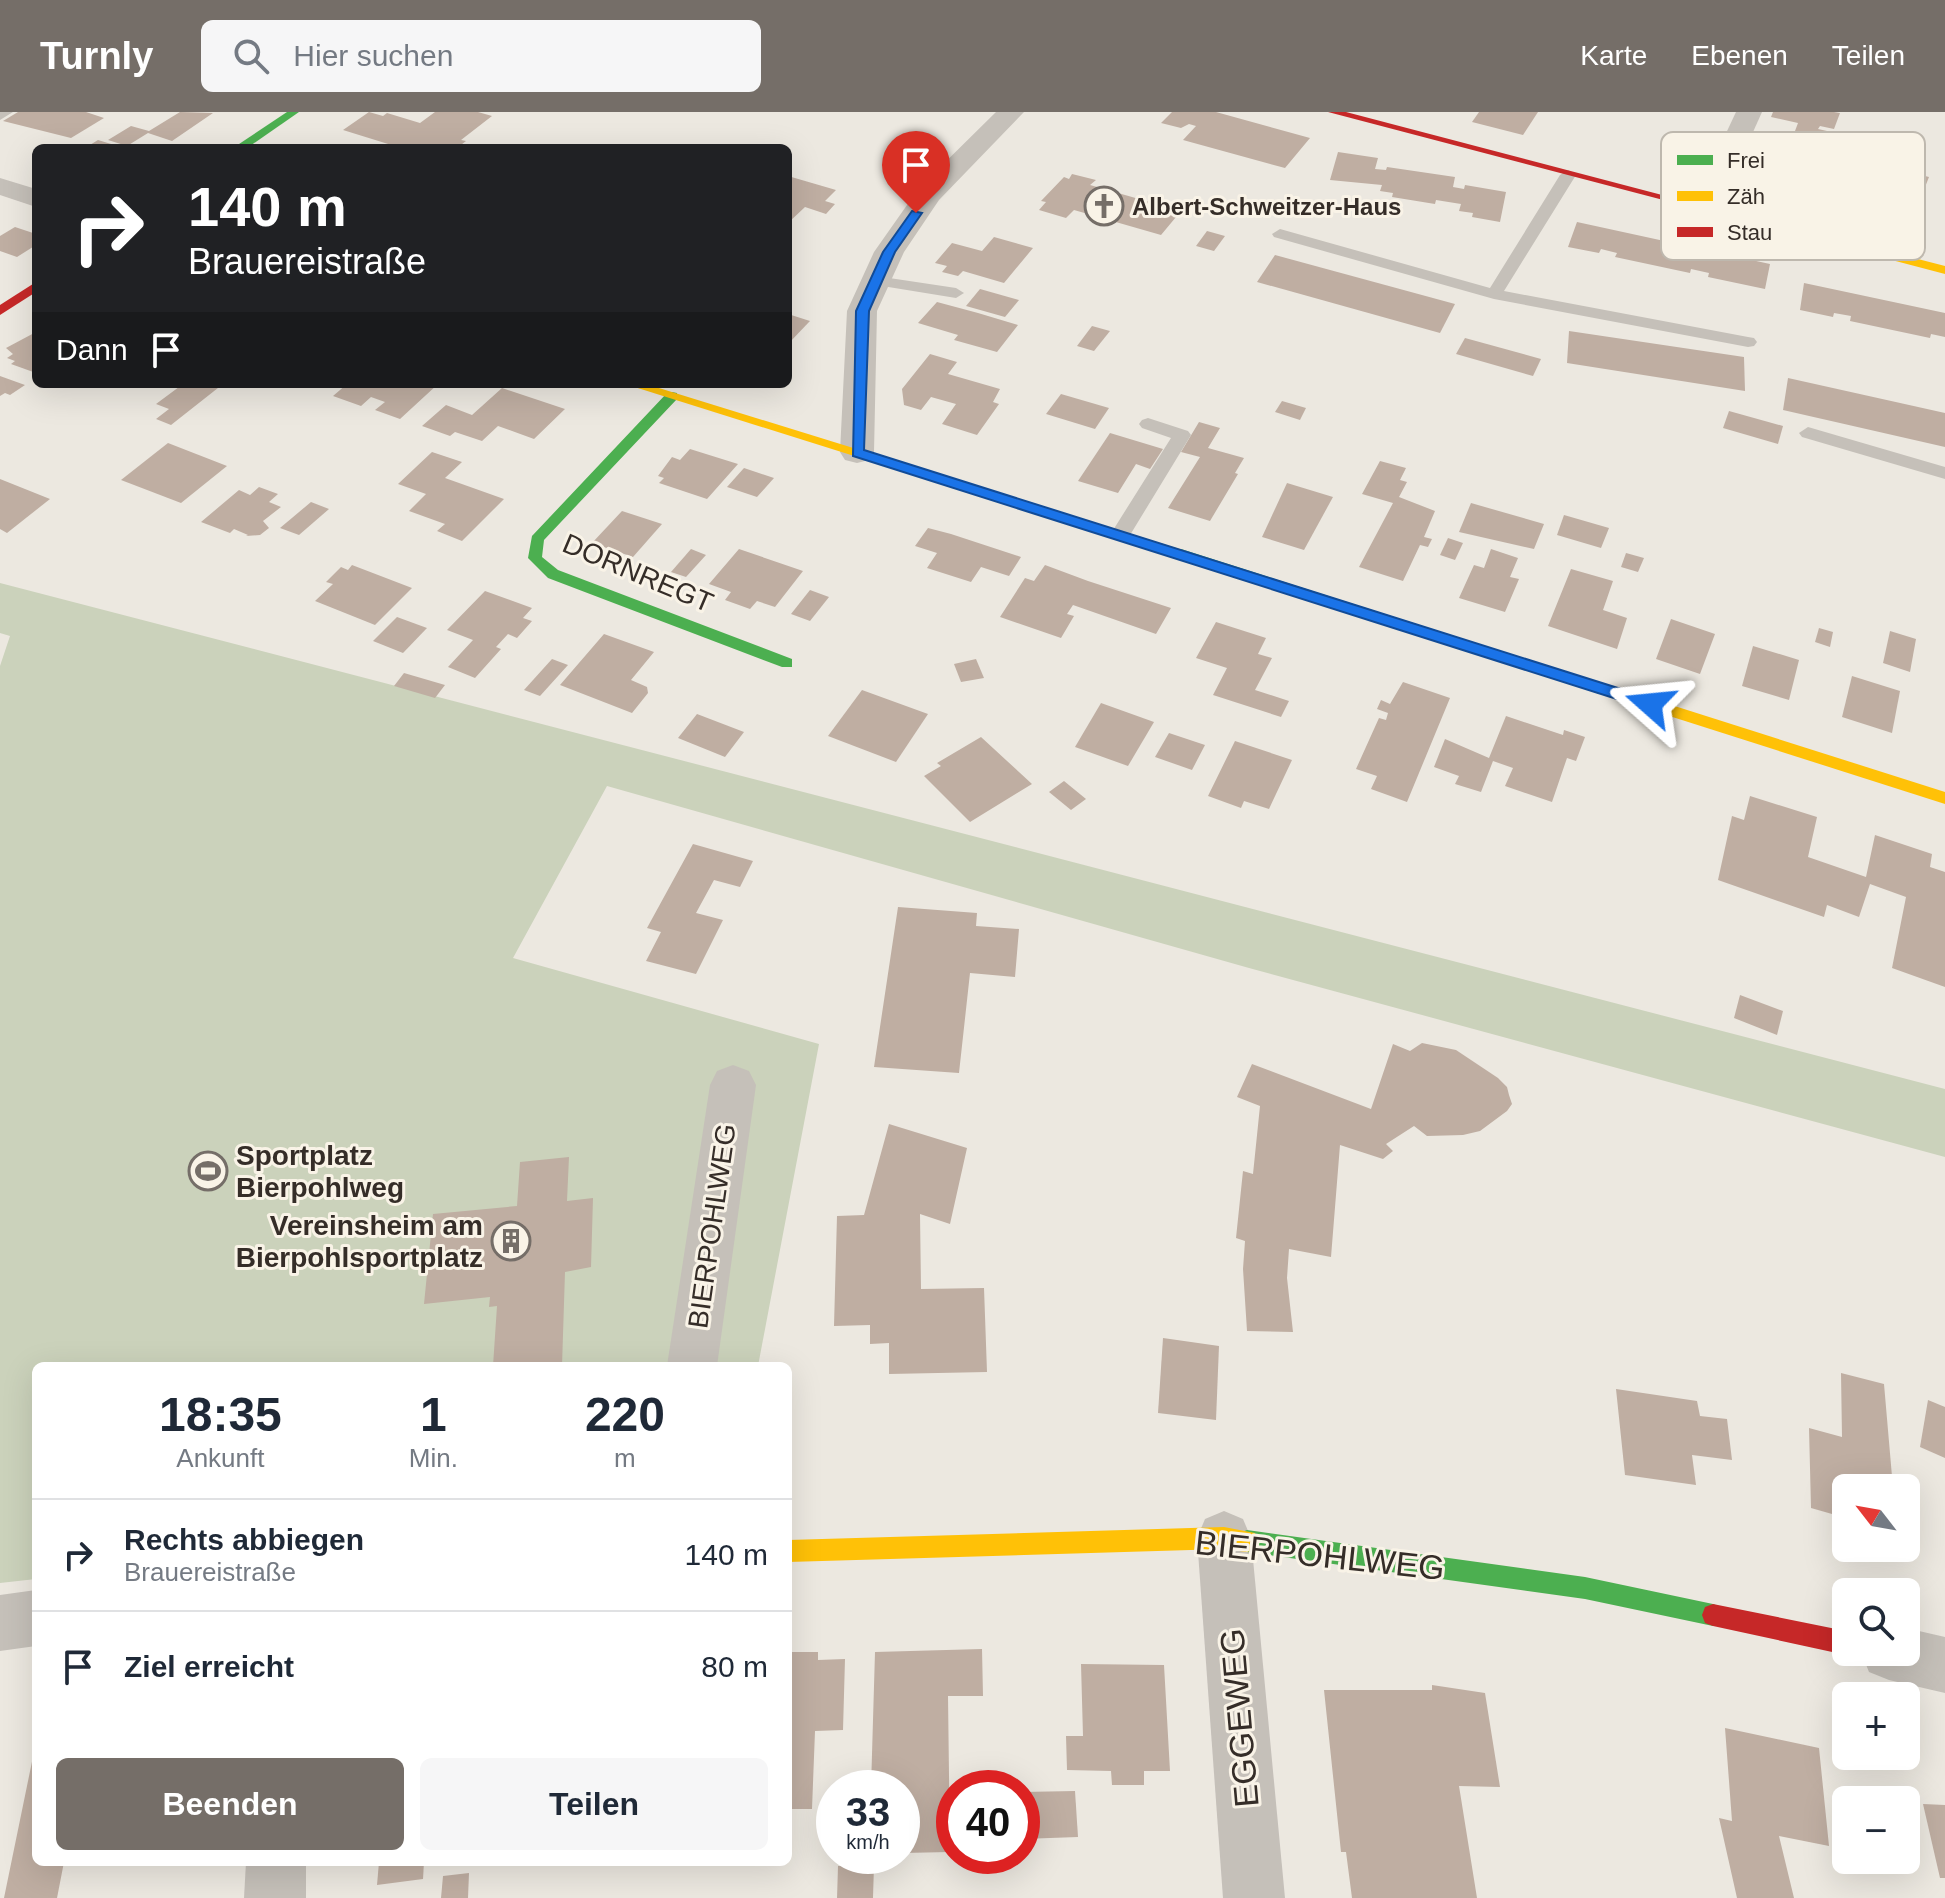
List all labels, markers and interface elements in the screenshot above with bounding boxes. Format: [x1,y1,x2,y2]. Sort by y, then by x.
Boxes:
search box [201,20,761,92]
icon: search [229,34,273,78]
text: Turnly [40,35,153,77]
text: Hier suchen [293,39,453,72]
text: Karte [1580,40,1647,71]
text: Ebenen [1691,40,1788,71]
text: Teilen [1832,40,1905,71]
pin [882,131,950,213]
legend [1661,132,1925,260]
icon: arrive [894,143,938,187]
text: Frei [1727,148,1765,173]
text: 140 m [188,175,347,238]
icon: right [56,176,160,280]
text: Zäh [1727,184,1765,209]
church icon: Albert-Schweitzer-Haus [1083,185,1125,227]
place label: Albert-Schweitzer-Haus [1132,193,1401,220]
text: Stau [1727,220,1772,245]
text: Brauereistraße [188,241,426,282]
icon: arrive [144,328,188,372]
text: Dann [56,333,128,366]
street label: DORNREGT [558,527,718,619]
position arrow [1608,662,1692,746]
street label: BIERPOHLWEG [682,1122,742,1330]
place label: Sportplatz Bierpohlweg [236,1140,404,1203]
sports icon: Sportplatz Bierpohlweg [187,1150,229,1192]
place label: Vereinsheim am Bierpohlsportplatz [236,1210,483,1273]
building icon: Vereinsheim am Bierpohlsportplatz [490,1220,532,1262]
text: 18:35 [159,1388,282,1441]
text: 1 [420,1388,447,1441]
text: 220 [585,1388,665,1441]
text: Ankunft [176,1443,264,1473]
text: Min. [409,1443,458,1473]
text: m [614,1443,636,1473]
north arrow [1832,1474,1920,1562]
map controls [1832,1474,1920,1874]
text: Rechts abbiegen [124,1523,364,1556]
street label: BIERPOHLWEG [1193,1523,1447,1587]
icon: right [56,1533,100,1577]
text: 140 m [685,1538,768,1571]
text: Brauereistraße [124,1557,296,1587]
button: search [1832,1578,1920,1666]
street label: EGGEWEG [1212,1627,1266,1809]
icon: arrive [56,1645,100,1689]
text: Ziel erreicht [124,1650,294,1683]
text: 80 m [701,1650,768,1683]
button: + [1832,1682,1920,1770]
button: Beenden [56,1758,404,1850]
button: Teilen [420,1758,768,1850]
speed limit sign: 40 [936,1770,1040,1874]
button: − [1832,1786,1920,1874]
text: 33 [846,1790,890,1834]
text: km/h [846,1831,890,1853]

